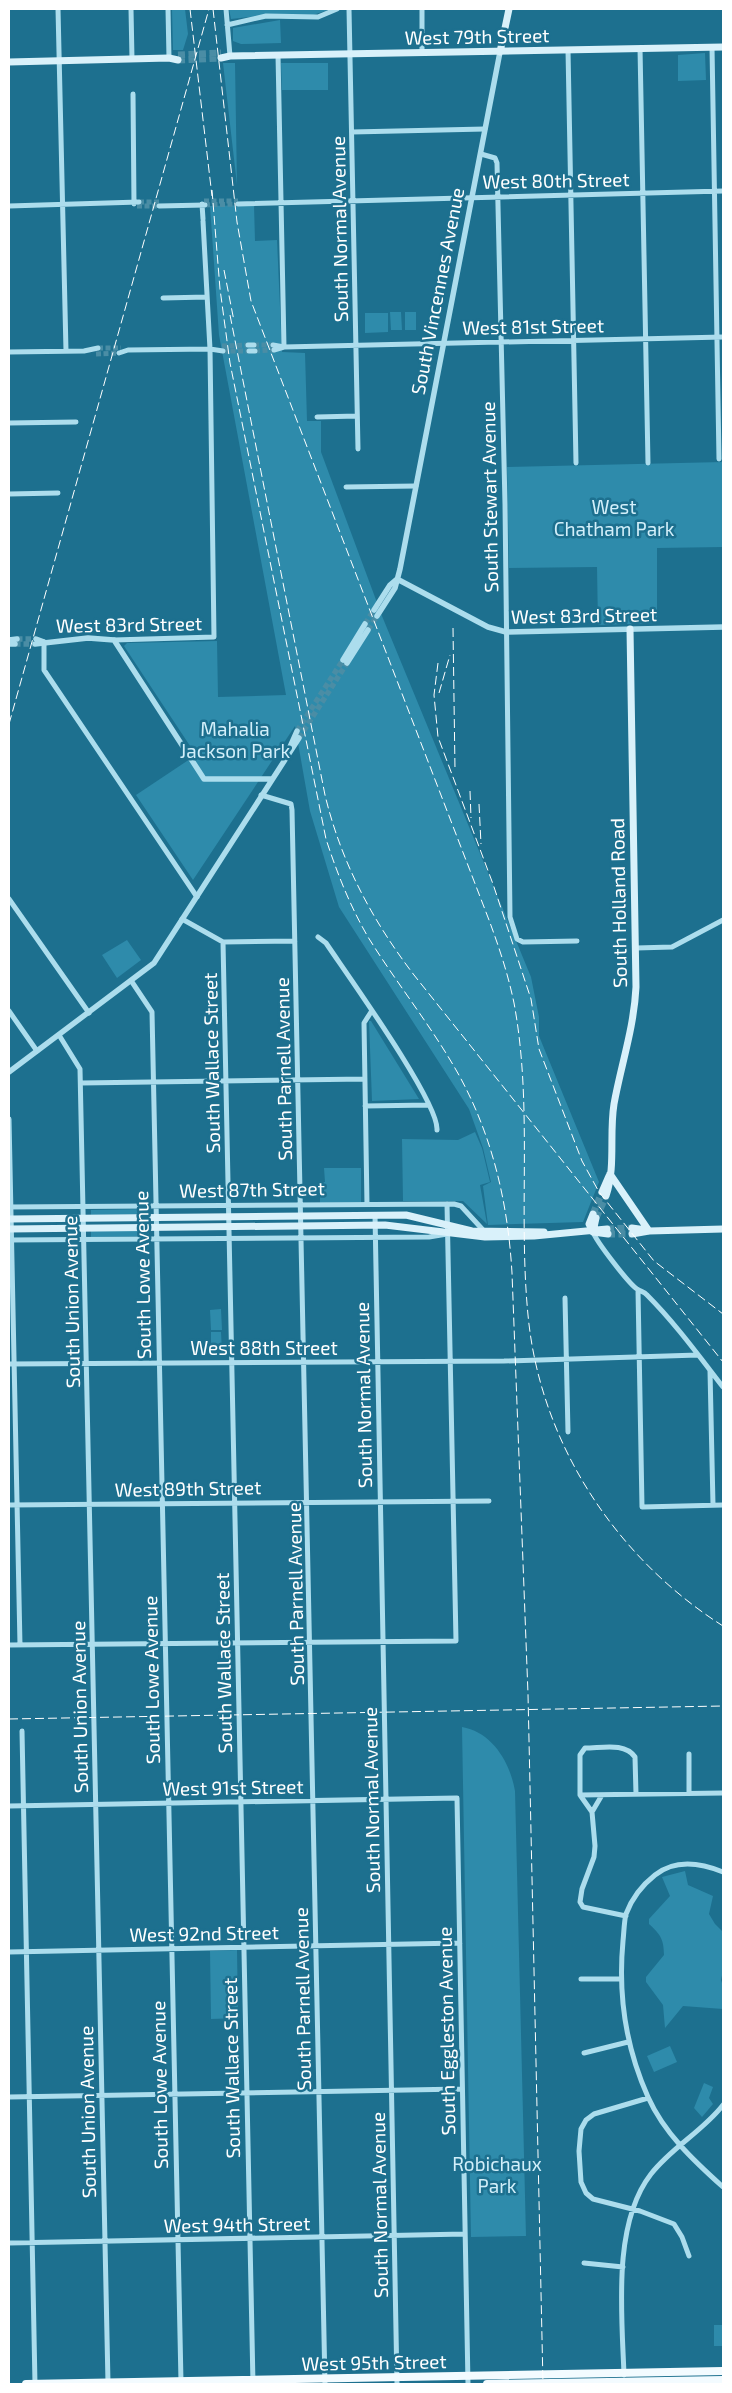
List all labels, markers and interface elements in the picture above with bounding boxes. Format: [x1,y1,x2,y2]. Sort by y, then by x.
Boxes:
street label: West 79th Street [404,23,550,49]
street label: South Normal Avenue [326,136,352,322]
street label: West 80th Street [482,167,630,193]
street label: South Vincennes Avenue [406,186,468,396]
street label: West 81st Street [462,313,604,339]
street label: South Stewart Avenue [476,401,502,593]
park label: West Chatham Park [554,495,675,540]
street label: West 83rd Street [511,602,657,628]
street label: West 83rd Street [56,611,202,637]
park label: Mahalia Jackson Park [180,717,291,762]
street label: South Holland Road [605,818,631,988]
street label: South Wallace Street [198,972,224,1154]
street label: South Parnell Avenue [270,977,296,1161]
street label: West 87th Street [179,1176,325,1202]
street label: South Lowe Avenue [129,1191,155,1359]
street label: South Union Avenue [58,1216,84,1388]
street label: South Normal Avenue [350,1302,376,1488]
street label: West 88th Street [190,1336,338,1359]
street label: West 89th Street [114,1475,262,1501]
street label: South Parnell Avenue [282,1502,308,1686]
street label: South Wallace Street [210,1572,236,1754]
street label: South Lowe Avenue [138,1596,164,1764]
street label: South Union Avenue [66,1621,92,1793]
street label: South Normal Avenue [358,1707,384,1893]
street label: West 91st Street [162,1774,304,1800]
street label: South Parnell Avenue [289,1907,315,2091]
street label: West 92nd Street [129,1920,279,1946]
street label: South Eggleston Avenue [433,1926,459,2136]
street label: South Wallace Street [218,1977,244,2159]
street label: South Lowe Avenue [146,2001,172,2169]
street label: South Union Avenue [74,2026,100,2198]
street label: South Normal Avenue [366,2112,392,2298]
park label: Robichaux Park [452,2152,542,2197]
street label: West 94th Street [163,2211,311,2237]
street label: West 95th Street [301,2349,447,2375]

